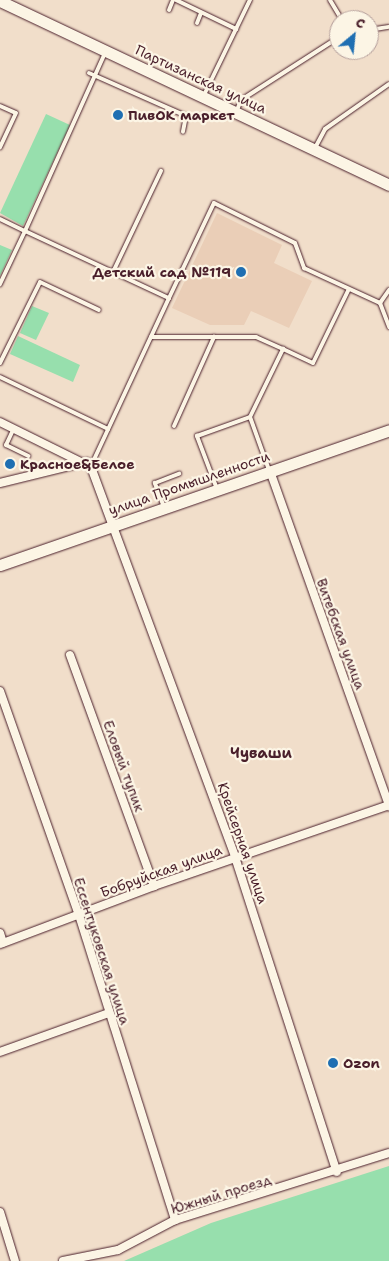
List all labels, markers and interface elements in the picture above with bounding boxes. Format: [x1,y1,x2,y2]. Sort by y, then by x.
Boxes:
north arrow [329,10,379,60]
text: С [353,13,369,33]
street label: Партизанская улица [133,41,269,117]
place label: ПивОК маркет [128,107,235,123]
marker: ПивОК маркет [112,109,124,121]
place label: Детский сад №119 [93,264,231,280]
marker: Детский сад №119 [235,266,247,278]
street label: улица Промышленности [106,447,272,519]
place label: Красное&Белое [20,456,135,472]
marker: Красное&Белое [4,458,16,470]
street label: Витебская улица [313,576,369,692]
street label: Еловый тупик [100,718,148,814]
district label: Чуваши [230,745,292,763]
street label: Крейсерная улица [214,780,272,906]
street label: Бобруйская улица [98,841,224,901]
street label: Ессентуковская улица [70,875,134,1027]
place label: Ozon [343,1055,380,1071]
marker: Ozon [327,1057,339,1069]
street label: Южный проезд [169,1171,273,1217]

